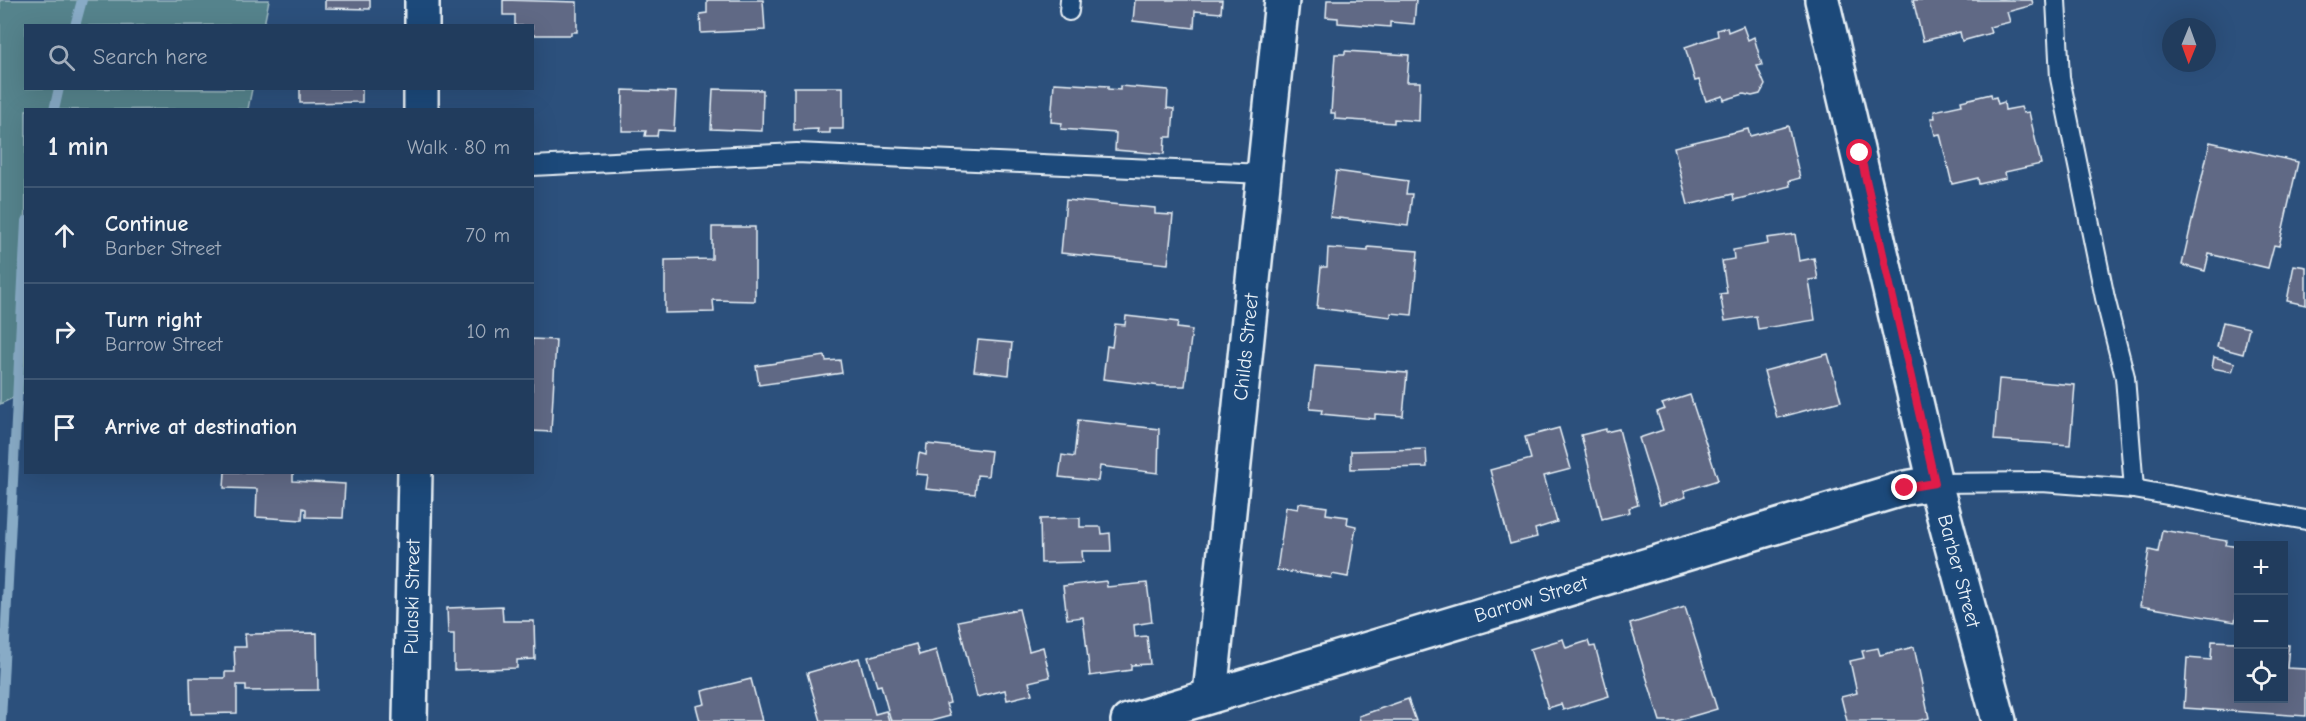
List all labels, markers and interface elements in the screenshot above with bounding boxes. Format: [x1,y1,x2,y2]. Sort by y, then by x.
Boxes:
north arrow [2162,18,2216,72]
search box [24,24,534,90]
icon: search [45,41,78,74]
text: Search here [93,44,208,70]
text: 1 min [48,132,109,162]
text: Walk · 80 m [407,136,510,159]
route start [1846,139,1872,165]
text: Continue [105,211,188,237]
icon: ahead [48,219,81,252]
text: 70 m [465,224,510,247]
text: Barber Street [105,237,221,260]
street label: Childs Street [1229,291,1263,402]
text: Turn right [105,307,202,333]
icon: right [48,315,81,348]
text: 10 m [467,320,510,343]
text: Barrow Street [105,333,222,356]
icon: arrive [48,411,81,444]
text: Arrive at destination [105,414,297,440]
route end [1891,474,1917,500]
street label: Barber Street [1933,512,1985,631]
street label: Pulaski Street [399,538,425,655]
map controls [2234,541,2288,703]
button: + [2234,541,2288,595]
street label: Barrow Street [1471,570,1592,627]
button: − [2234,595,2288,649]
button: locate [2234,649,2288,703]

